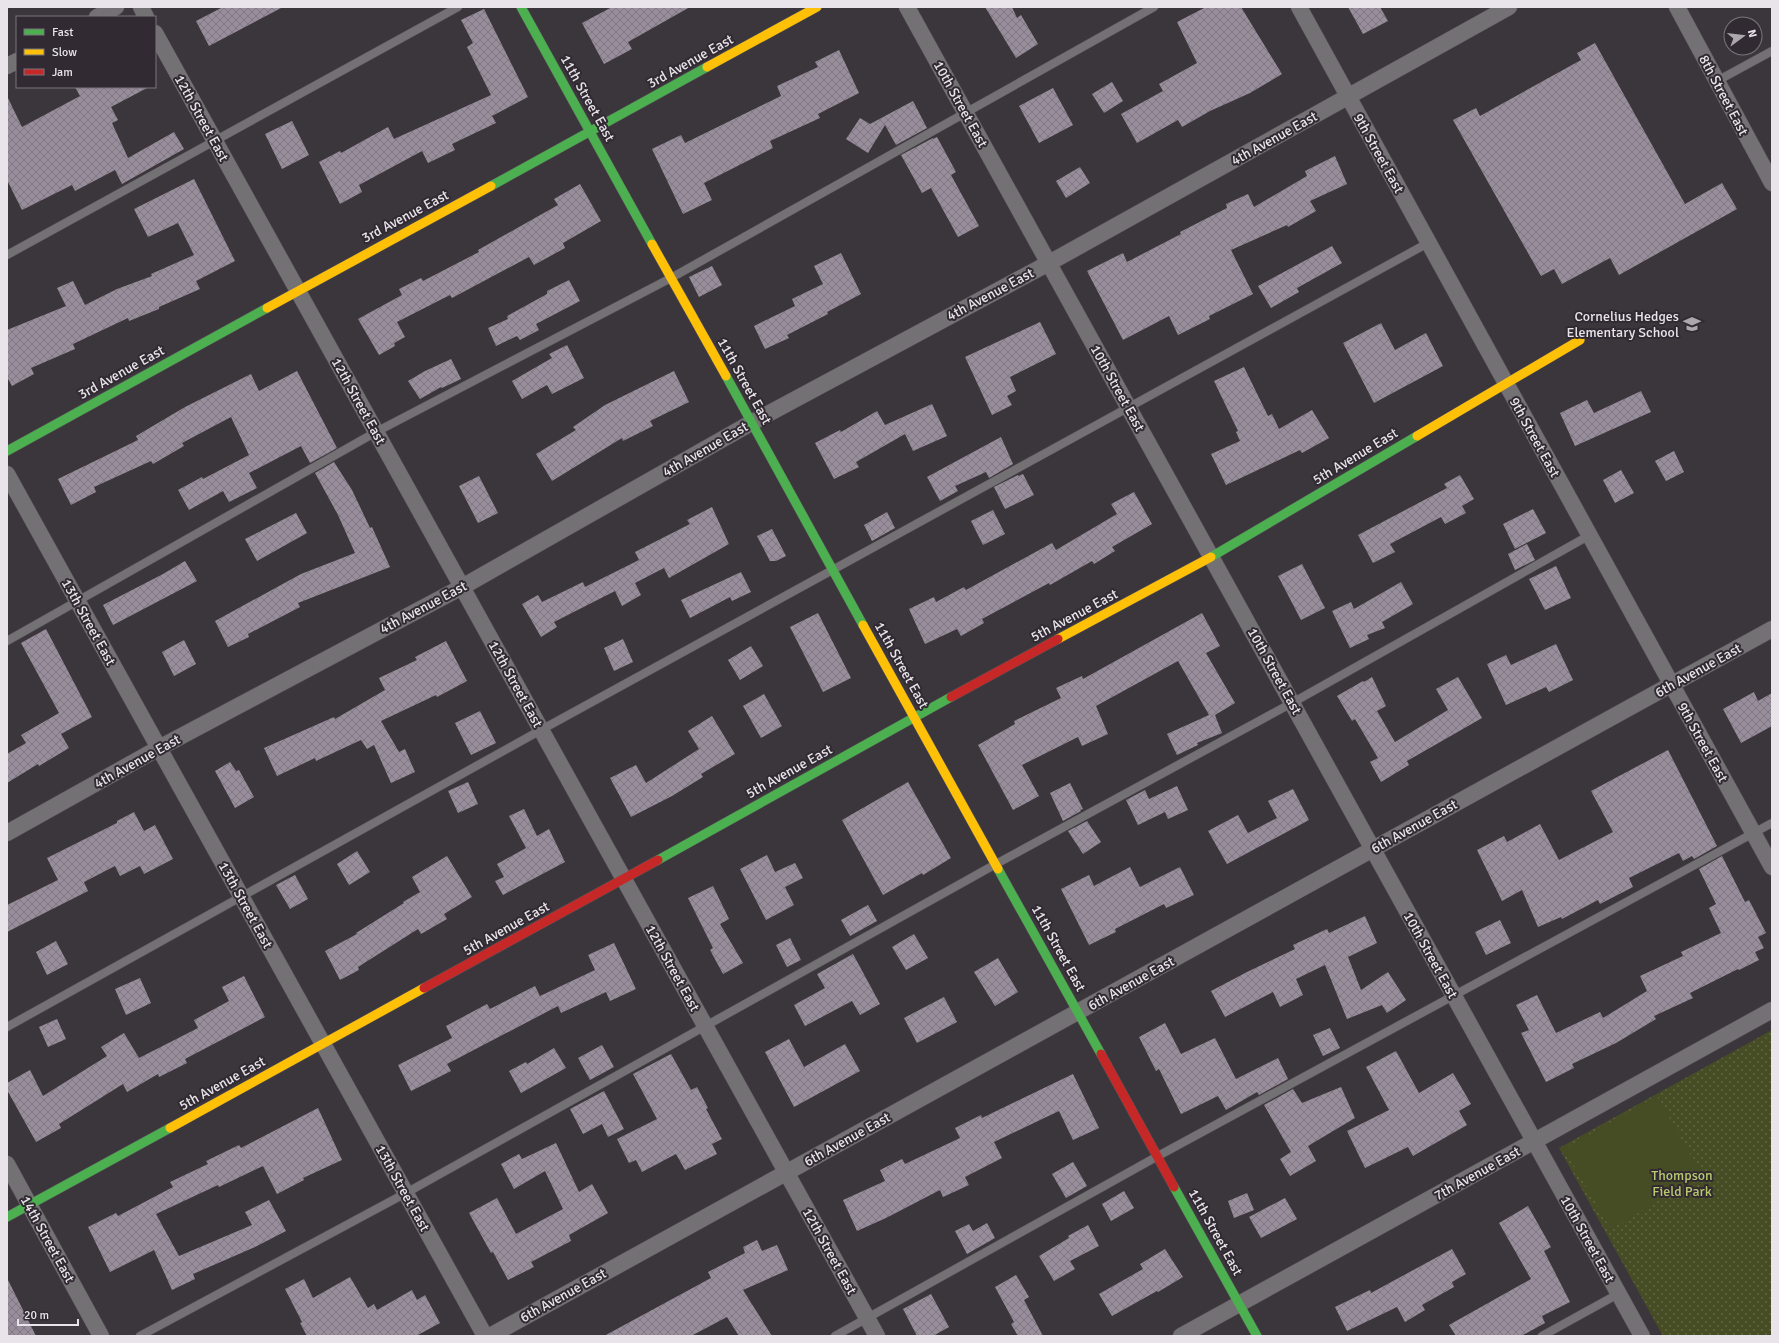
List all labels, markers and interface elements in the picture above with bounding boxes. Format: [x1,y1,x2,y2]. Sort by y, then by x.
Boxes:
legend [16,16,156,88]
north arrow [1723,16,1763,56]
text: Fast [52,25,73,40]
text: N [1745,28,1759,39]
street label: 3rd Avenue East [644,31,736,92]
text: Slow [52,45,77,60]
street label: 11th Street East [557,52,618,145]
street label: 8th Street East [1695,52,1752,138]
street label: 10th Street East [930,58,991,151]
text: Jam [52,65,73,80]
street label: 12th Street East [171,72,232,165]
street label: 4th Avenue East [1228,108,1320,169]
street label: 9th Street East [1350,110,1408,196]
street label: 3rd Avenue East [359,186,452,246]
street label: 4th Avenue East [944,264,1037,324]
place label: Cornelius Hedges Elementary School [1566,308,1679,341]
school or university icon: Cornelius Hedges Elementary School [1682,314,1702,334]
street label: 11th Street East [714,335,775,428]
street label: 3rd Avenue East [75,342,167,403]
street label: 10th Street East [1087,342,1148,435]
street label: 12th Street East [328,355,389,448]
street label: 9th Street East [1506,394,1564,480]
street label: 4th Avenue East [659,418,751,481]
street label: 5th Avenue East [1310,424,1401,488]
street label: 13th Street East [58,576,119,669]
street label: 4th Avenue East [377,577,470,637]
street label: 5th Avenue East [1028,585,1121,645]
street label: 11th Street East [871,619,932,712]
street label: 10th Street East [1244,625,1305,718]
street label: 12th Street East [485,638,546,731]
street label: 6th Avenue East [1652,640,1744,701]
street label: 9th Street East [1674,699,1732,785]
street label: 4th Avenue East [91,731,183,792]
street label: 5th Avenue East [743,741,835,802]
street label: 6th Avenue East [1368,796,1460,857]
street label: 13th Street East [215,859,276,952]
street label: 5th Avenue East [460,898,552,959]
street label: 11th Street East [1028,902,1089,995]
street label: 10th Street East [1400,909,1461,1002]
street label: 12th Street East [642,922,703,1015]
street label: 6th Avenue East [1085,953,1177,1014]
street label: 5th Avenue East [176,1053,268,1114]
street label: 6th Avenue East [801,1109,893,1170]
street label: 13th Street East [372,1142,433,1235]
street label: 7th Avenue East [1431,1143,1523,1204]
park label: Thompson Field Park [1651,1167,1713,1200]
street label: 11th Street East [1185,1186,1246,1279]
street label: 14th Street East [17,1193,78,1286]
street label: 10th Street East [1557,1193,1618,1286]
street label: 12th Street East [799,1205,860,1298]
street label: 6th Avenue East [517,1265,609,1326]
scale bar [18,1301,78,1327]
text: 20 m [24,1308,49,1323]

